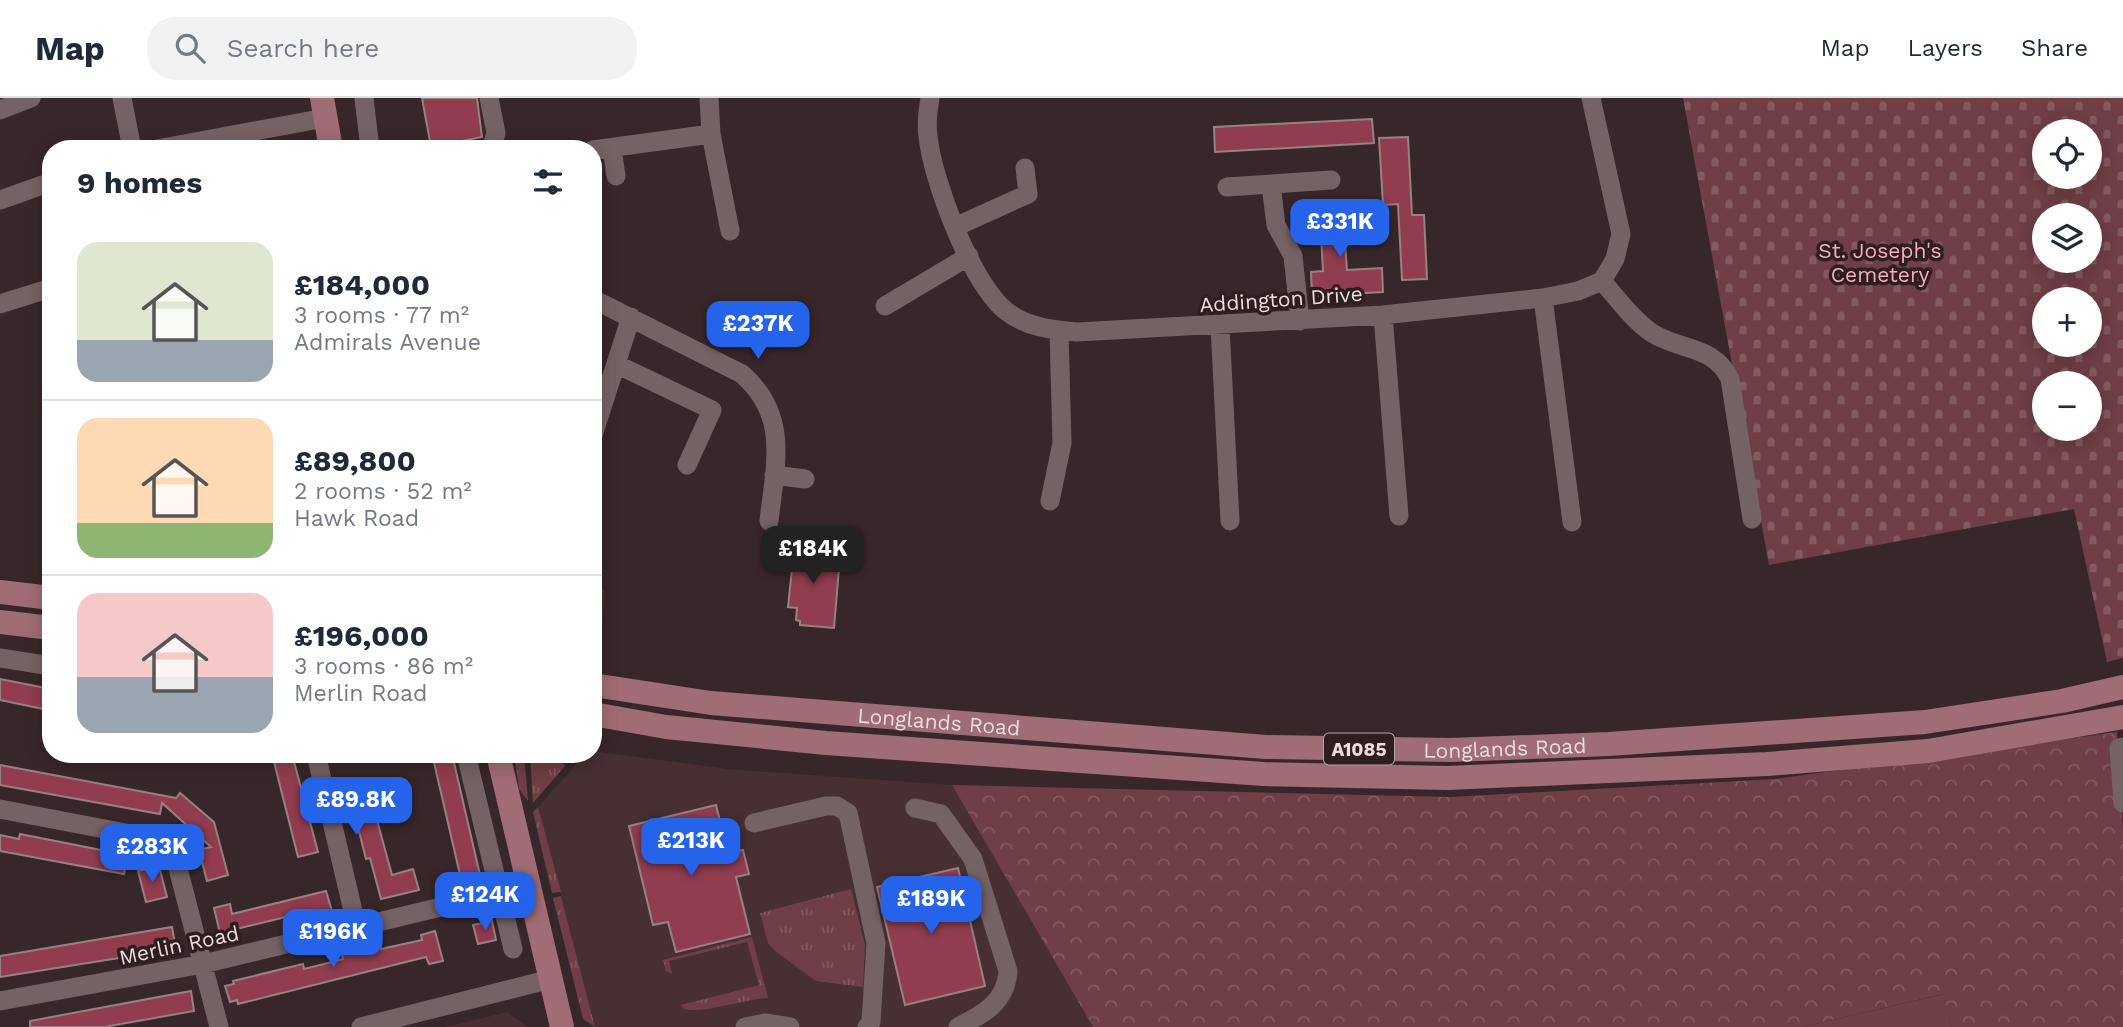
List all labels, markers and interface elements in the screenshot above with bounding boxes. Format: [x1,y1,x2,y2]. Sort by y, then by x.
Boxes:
search box [147,17,637,80]
text: Map [35,29,105,68]
icon: search [171,29,209,67]
text: Search here [227,33,379,63]
text: Map [1821,34,1869,62]
text: Layers [1907,34,1983,62]
text: Share [2021,34,2088,62]
map controls [2032,119,2102,441]
button: locate [2032,119,2102,189]
icon: filters [529,163,567,201]
text: 9 homes [77,165,202,200]
pin: £331K [1291,200,1389,259]
button: layers [2032,203,2102,273]
text: £331K [1306,208,1374,235]
park label: St. Joseph's Cemetery [1818,238,1942,287]
text: £184,000 [294,267,430,302]
icon: home [133,270,217,354]
street label: Addington Drive [1199,281,1363,317]
button: + [2032,287,2102,357]
text: 3 rooms · 77 m² [294,302,469,329]
pin: £237K [709,302,807,361]
text: £237K [723,310,793,337]
text: Admirals Avenue [294,329,481,356]
button: − [2032,371,2102,441]
text: £89,800 [294,443,416,478]
icon: home [133,446,217,530]
text: 2 rooms · 52 m² [294,478,472,505]
text: Hawk Road [294,505,419,532]
pin: £184K [764,526,862,586]
text: £184K [778,535,848,562]
text: £196,000 [294,618,429,653]
icon: home [133,621,217,705]
text: 3 rooms · 86 m² [294,653,473,680]
text: Merlin Road [294,680,428,707]
street label: Longlands Road [857,702,1021,740]
street label: Longlands Road [1423,732,1587,763]
road number: A1085 [1324,734,1394,764]
pin: £89.8K [299,778,413,837]
text: £89.8K [316,786,396,813]
pin: £213K [642,818,740,878]
pin: £283K [103,824,201,884]
text: £213K [657,827,725,854]
text: £283K [116,833,188,860]
pin: £124K [436,872,534,932]
pin: £189K [882,876,980,936]
text: £124K [451,881,519,908]
text: £189K [897,885,965,912]
pin: £196K [284,910,382,969]
text: £196K [299,918,367,945]
street label: Merlin Road [117,920,241,970]

